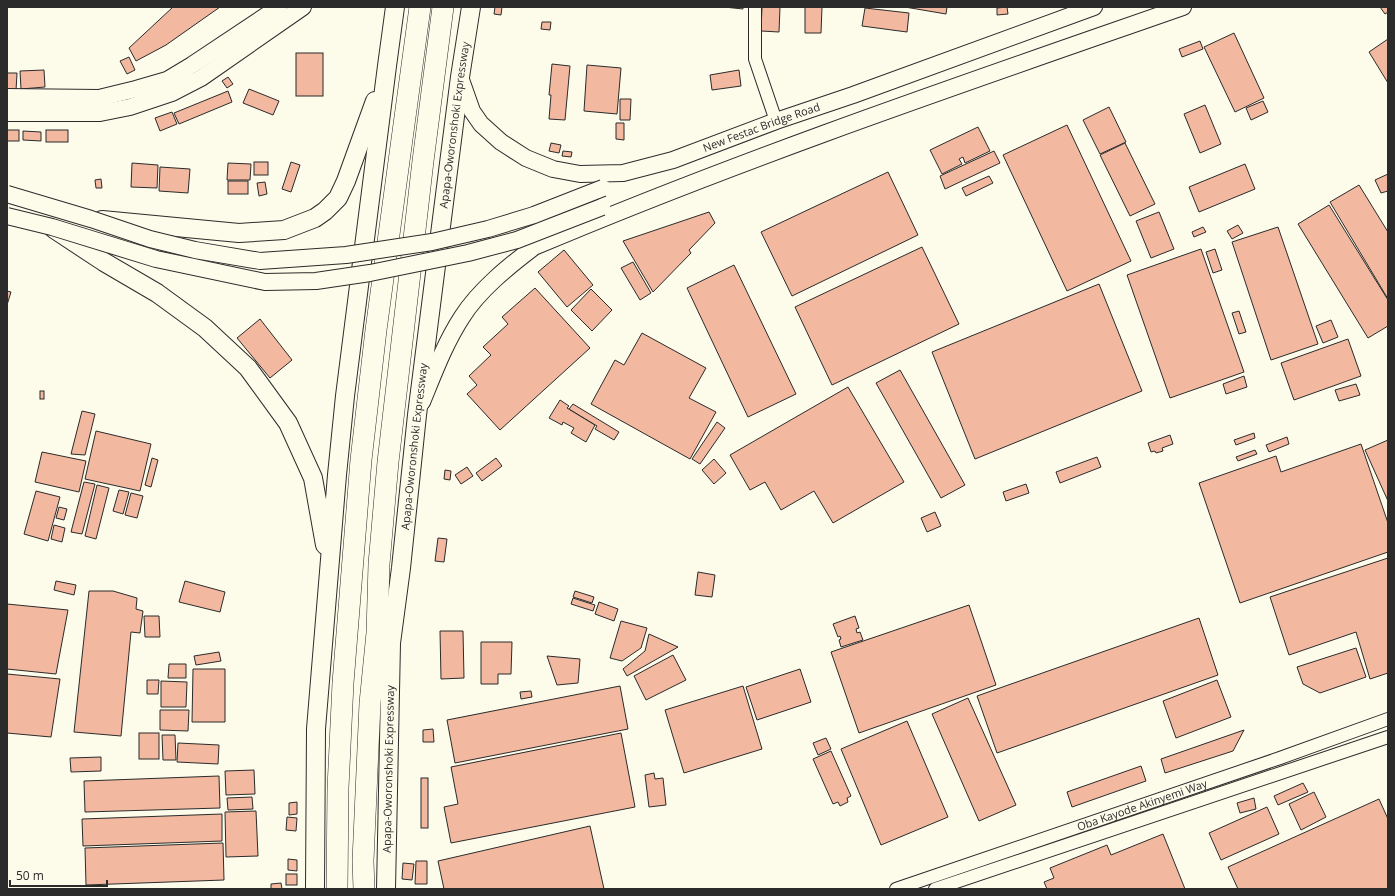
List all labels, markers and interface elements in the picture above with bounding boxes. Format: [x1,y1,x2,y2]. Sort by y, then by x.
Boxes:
street label: Apapa-Oworonshoki Expressway [435,40,473,209]
street label: New Festac Bridge Road [701,99,822,155]
street label: Apapa-Oworonshoki Expressway [397,362,431,531]
street label: Apapa-Oworonshoki Expressway [379,684,397,853]
street label: Oba Kayode Akinyemi Way [1075,775,1209,834]
scale bar [10,862,107,888]
text: 50 m [16,867,44,884]

